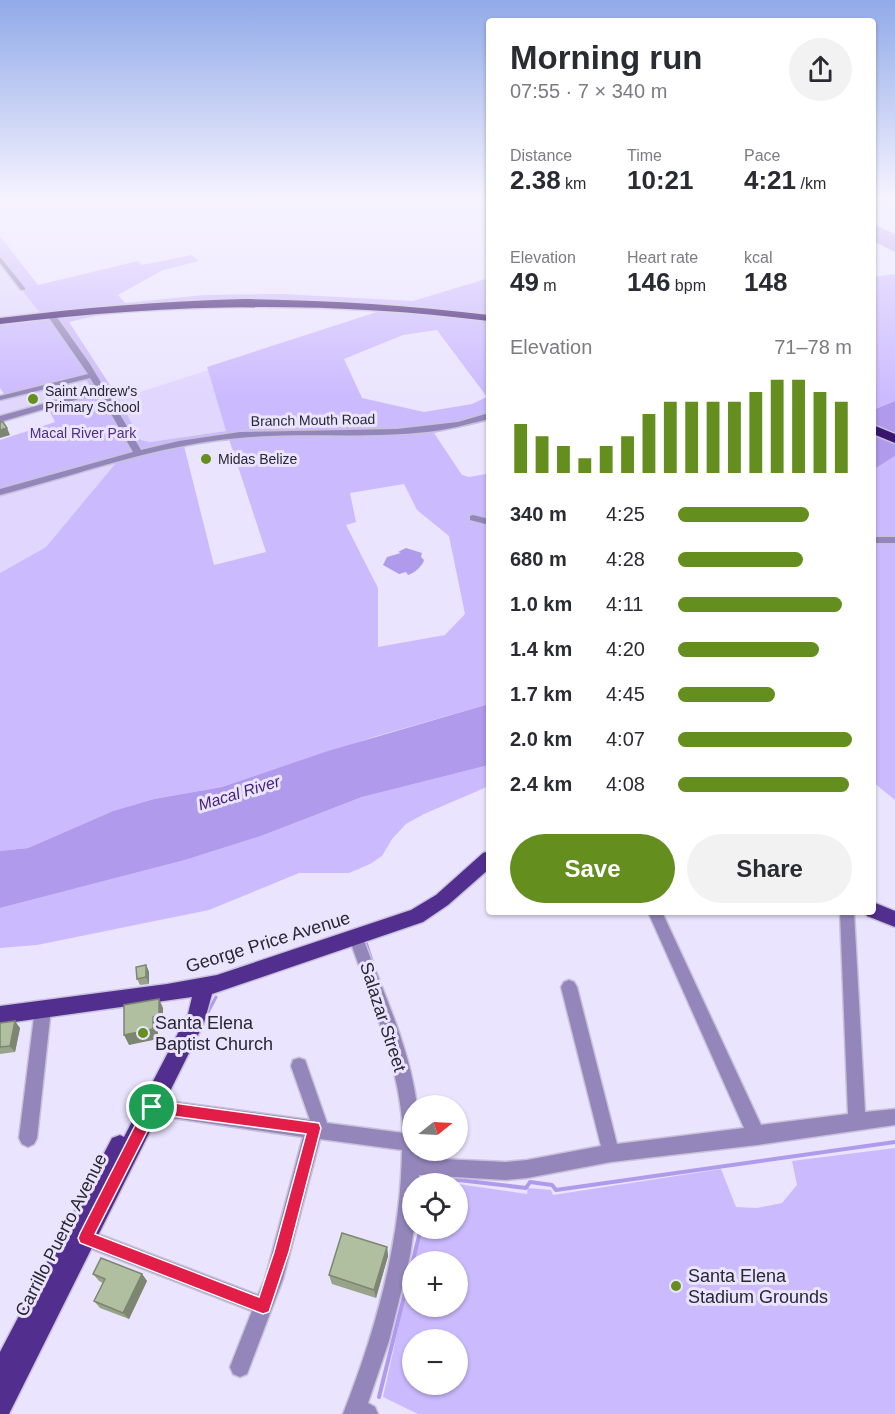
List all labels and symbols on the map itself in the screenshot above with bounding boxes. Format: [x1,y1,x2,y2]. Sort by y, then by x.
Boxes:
place label: Saint Andrew's Primary School [45,383,140,415]
marker: Saint Andrew's Primary School [26,392,40,406]
street label: Branch Mouth Road [251,411,375,429]
park label: Macal River Park [30,425,137,441]
place label: Midas Belize [218,451,298,467]
marker: Midas Belize [199,452,213,466]
water label: Macal River [196,772,283,813]
street label: George Price Avenue [183,907,353,977]
street label: Salazar Street [356,960,410,1074]
place label: Santa Elena Baptist Church [155,1013,273,1054]
marker: Santa Elena Baptist Church [136,1026,150,1040]
pin [126,1081,177,1132]
north arrow [402,1095,468,1161]
street label: Carrillo Puerto Avenue [11,1150,111,1320]
place label: Santa Elena Stadium Grounds [688,1266,828,1307]
marker: Santa Elena Stadium Grounds [669,1279,683,1293]

